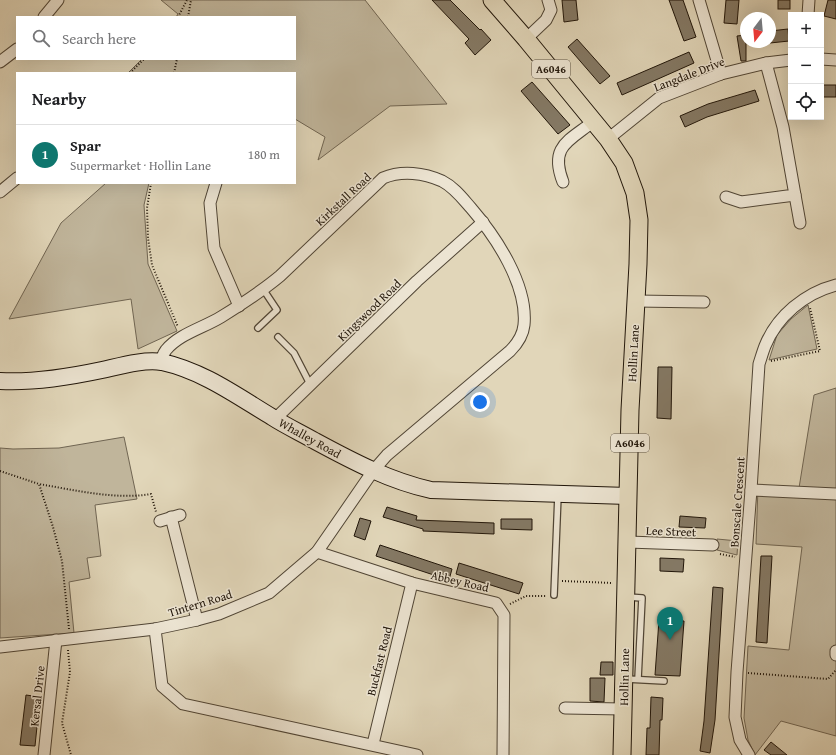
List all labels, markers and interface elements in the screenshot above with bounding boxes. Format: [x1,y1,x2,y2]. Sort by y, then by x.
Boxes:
north arrow [740,12,776,48]
map controls [788,12,824,120]
button: + [788,12,824,48]
search box [16,16,296,60]
icon: search [30,27,52,49]
text: Search here [62,28,136,49]
button: − [788,48,824,84]
street label: Langdale Drive [651,53,727,95]
road number: A6046 [532,60,570,78]
button: locate [788,84,824,120]
text: Nearby [32,86,86,111]
text: Spar [70,135,101,156]
text: 1 [42,145,48,164]
text: 180 m [248,145,280,164]
text: Supermarket · Hollin Lane [70,156,211,175]
street label: Kirkstall Road [311,168,375,229]
street label: Kingswood Road [333,275,405,345]
street label: Hollin Lane [623,323,643,382]
your location [470,392,490,412]
street label: Whalley Road [276,414,345,462]
road number: A6046 [611,434,649,452]
street label: Bonscale Crescent [725,455,749,548]
street label: Lee Street [646,522,697,540]
street label: Abbey Road [429,566,491,596]
street label: Tintern Road [166,585,235,621]
pin: 1 [657,607,683,640]
street label: Buckfast Road [362,624,396,697]
street label: Hollin Lane [615,648,633,706]
street label: Kersal Drive [25,664,49,727]

